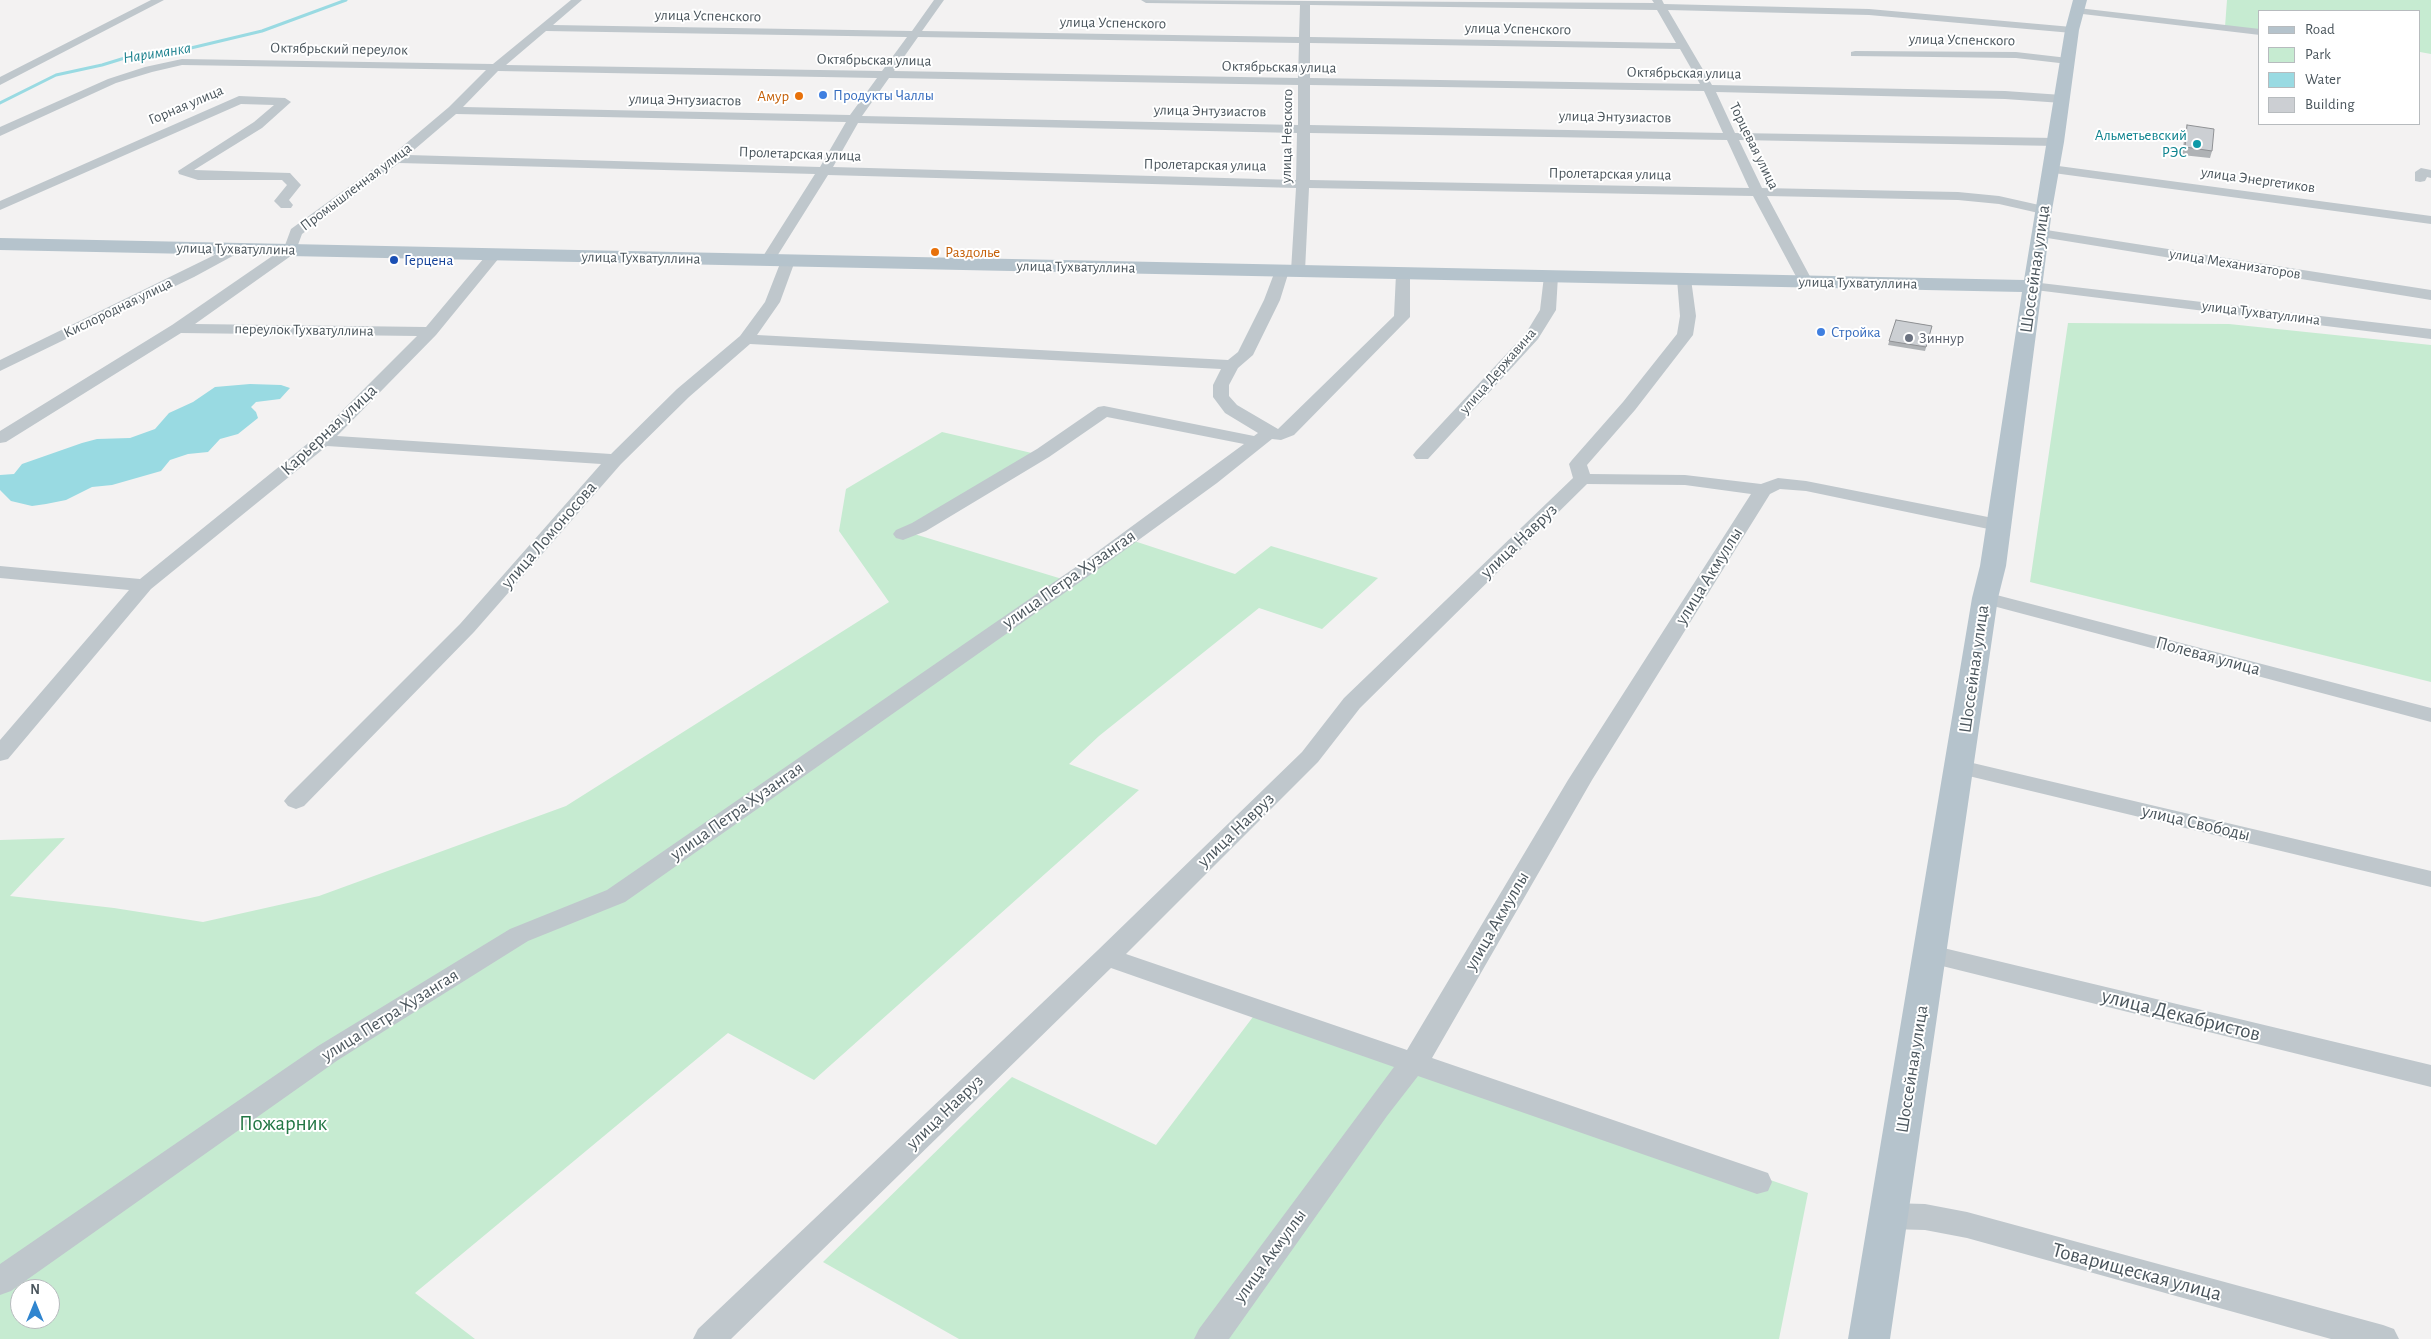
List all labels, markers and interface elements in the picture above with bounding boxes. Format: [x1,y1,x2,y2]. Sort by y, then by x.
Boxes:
street label: улица Успенского [655,6,761,26]
legend [2258,10,2421,125]
street label: улица Успенского [1060,13,1166,33]
street label: улица Успенского [1465,19,1571,39]
text: Road [2305,22,2335,37]
street label: улица Успенского [1909,30,2015,50]
water label: Нариманка [122,38,192,68]
street label: Октябрьский переулок [270,39,408,59]
text: Park [2305,47,2331,62]
street label: Октябрьская улица [816,50,932,70]
street label: Октябрьская улица [1221,57,1337,77]
street label: Октябрьская улица [1626,63,1742,83]
text: Water [2305,72,2341,87]
street label: Горная улица [146,81,226,129]
place label: Продукты Чаллы [833,86,934,104]
place label: Амур [757,87,789,105]
marker: Продукты Чаллы [817,89,829,101]
street label: улица Невского [1277,89,1297,183]
street label: улица Энтузиастов [629,90,741,110]
marker: Амур [793,90,805,102]
text: Building [2305,97,2355,112]
street label: Торцевая улица [1725,100,1783,192]
street label: улица Энтузиастов [1154,101,1266,121]
street label: улица Энтузиастов [1559,107,1671,127]
place label: Альметьевский РЭС [2095,126,2187,161]
marker: Альметьевский РЭС [2191,138,2203,150]
street label: Промышленная улица [297,139,415,235]
street label: Пролетарская улица [738,143,862,165]
street label: Пролетарская улица [1143,155,1267,175]
street label: улица Энергетиков [2200,163,2316,197]
street label: Пролетарская улица [1548,164,1672,184]
street label: Шоссейная улица [2015,204,2055,334]
street label: улица Тухватуллина [176,239,296,259]
place label: Раздолье [945,243,1000,261]
street label: улица Механизаторов [2168,245,2302,283]
marker: Раздолье [929,246,941,258]
street label: улица Тухватуллина [581,248,701,268]
place label: Герцена [404,251,453,269]
marker: Герцена [388,254,400,266]
street label: улица Тухватуллина [1016,257,1136,277]
street label: улица Тухватуллина [1798,273,1918,293]
street label: Кислородная улица [61,274,175,342]
street label: улица Тухватуллина [2201,297,2321,329]
street label: переулок Тухватуллина [234,320,374,340]
place label: Стройка [1831,323,1880,341]
street label: улица Державина [1456,324,1540,418]
marker: Стройка [1815,326,1827,338]
place label: Зиннур [1919,329,1964,347]
marker: Зиннур [1903,332,1915,344]
street label: Карьерная улица [276,380,382,480]
street label: улица Ломоносова [497,477,601,593]
street label: улица Навруз [1476,499,1562,583]
street label: улица Акмуллы [1671,523,1747,629]
street label: улица Петра Хузангая [998,525,1140,633]
street label: Шоссейная улица [1954,604,1994,734]
street label: Полевая улица [2153,632,2263,680]
street label: улица Петра Хузангая [666,757,808,865]
street label: улица Навруз [1193,788,1279,872]
street label: улица Свободы [2140,800,2252,846]
street label: улица Акмуллы [1460,868,1534,974]
street label: улица Петра Хузангая [317,964,463,1066]
street label: улица Декабристов [2099,983,2263,1047]
street label: Шоссейная улица [1891,1004,1933,1134]
street label: улица Навруз [902,1070,988,1154]
park label: Пожарник [239,1111,327,1137]
street label: улица Акмуллы [1229,1205,1311,1307]
street label: Товарищеская улица [2049,1237,2225,1307]
north arrow [10,1279,60,1329]
text: N [30,1283,40,1297]

